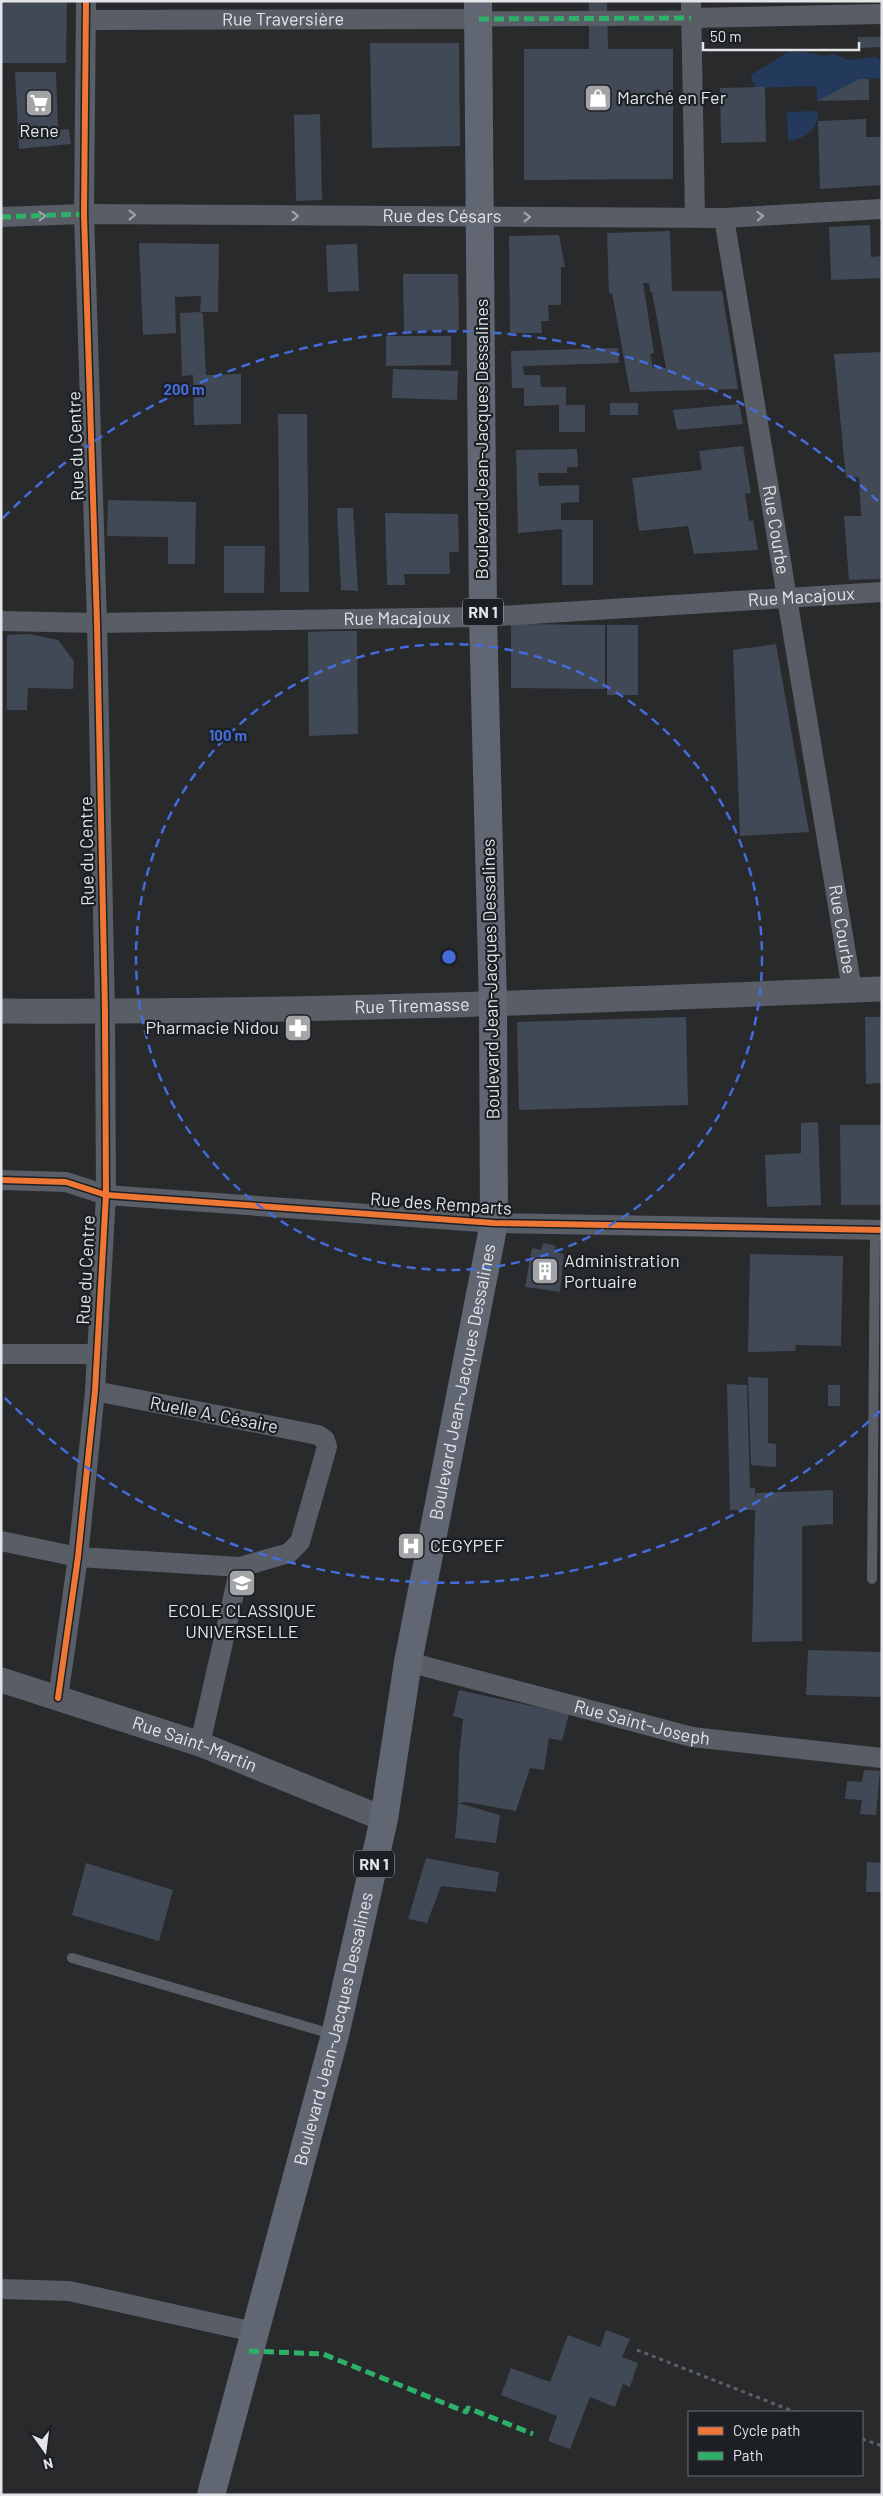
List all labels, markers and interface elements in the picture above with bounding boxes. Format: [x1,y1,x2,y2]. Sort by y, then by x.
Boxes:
street label: Rue Traversière [222,7,344,30]
scale bar [703,20,859,52]
text: 50 m [710,27,742,45]
shop icon: Marché en Fer [583,83,613,113]
place label: Marché en Fer [617,86,727,108]
supermarket icon: Rene [24,88,54,118]
place label: Rene [19,119,59,141]
street label: Rue des Césars [382,204,501,227]
one-way arrow [129,210,137,220]
one-way arrow [756,210,764,221]
one-way arrow [39,211,47,221]
one-way arrow [292,211,299,221]
one-way arrow [524,212,532,222]
street label: Boulevard Jean-Jacques Dessalines [470,299,492,579]
text: 200 m [163,380,205,398]
street label: Rue du Centre [62,391,88,501]
street label: Rue Courbe [758,483,795,576]
street label: Rue Macajoux [747,582,856,610]
road number: RN 1 [463,598,503,626]
street label: Rue Macajoux [343,606,451,629]
text: 100 m [209,726,247,744]
street label: Rue du Centre [74,796,98,906]
street label: Boulevard Jean-Jacques Dessalines [477,838,503,1120]
street label: Rue Courbe [825,883,861,975]
centre of rings [440,948,458,966]
street label: Rue Tiremasse [354,992,470,1018]
pharmacy icon: Pharmacie Nidou [283,1013,313,1043]
place label: Pharmacie Nidou [146,1016,279,1038]
street label: Rue des Remparts [369,1187,513,1219]
street label: Rue du Centre [71,1215,99,1325]
street label: Boulevard Jean-Jacques Dessalines [424,1242,500,1522]
place label: Administration Portuaire [564,1249,680,1292]
building icon: Administration Portuaire [530,1256,560,1286]
street label: Ruelle A. Césaire [148,1391,280,1437]
hospital icon: CEGYPEF [396,1531,426,1561]
place label: CEGYPEF [430,1534,504,1556]
school or university icon: ECOLE CLASSIQUE UNIVERSELLE [227,1568,257,1598]
place label: ECOLE CLASSIQUE UNIVERSELLE [168,1599,316,1642]
street label: Rue Saint-Joseph [572,1694,711,1749]
street label: Rue Saint-Martin [130,1711,261,1776]
road number: RN 1 [354,1850,394,1878]
street label: Boulevard Jean-Jacques Dessalines [288,1890,377,2168]
legend [688,2411,863,2476]
text: Cycle path [733,2421,800,2439]
north arrow [20,2426,70,2476]
text: Path [733,2446,763,2464]
text: N [42,2455,55,2473]

